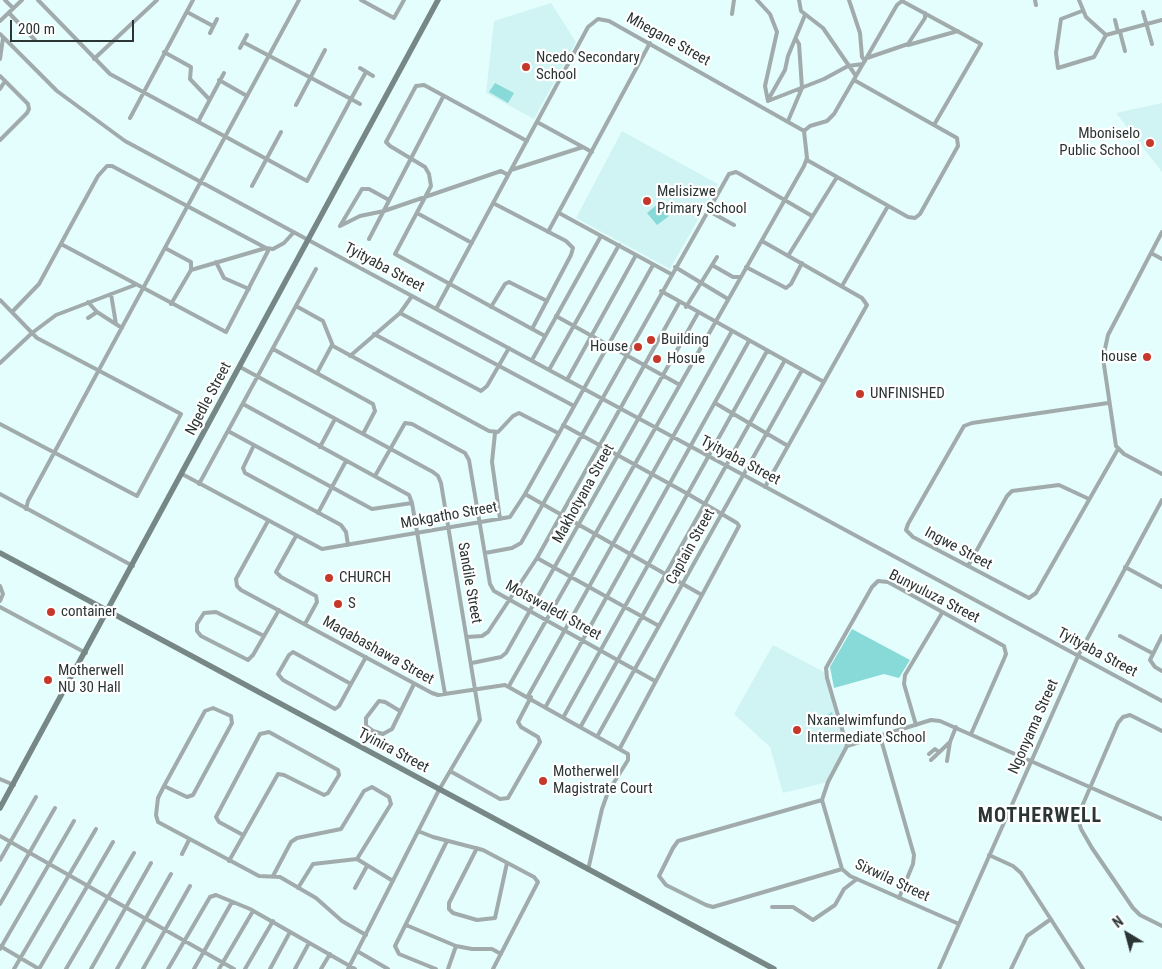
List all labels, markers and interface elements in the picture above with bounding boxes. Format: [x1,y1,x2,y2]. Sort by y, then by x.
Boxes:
scale bar [12,10,136,42]
street label: Mhegane Street [623,10,713,70]
text: 200 m [18,20,55,38]
place label: Ncedo Secondary School [536,49,640,84]
marker: Ncedo Secondary School [520,61,532,73]
place label: Mboniselo Public School [1059,125,1140,160]
marker: Mboniselo Public School [1144,137,1156,149]
place label: Melisizwe Primary School [657,183,747,218]
marker: Melisizwe Primary School [641,195,653,207]
street label: Tyityaba Street [341,239,427,297]
place label: Building [661,331,709,349]
marker: Building [645,334,657,346]
place label: House [590,338,628,356]
marker: House [632,341,644,353]
place label: house [1101,348,1137,366]
place label: Hosue [667,350,705,368]
marker: house [1141,351,1153,363]
marker: Hosue [651,353,663,365]
street label: Ngedle Street [182,359,236,439]
place label: UNFINISHED [870,385,945,403]
marker: UNFINISHED [854,388,866,400]
street label: Tyityaba Street [697,432,783,490]
street label: Makhotyana Street [549,441,619,547]
street label: Mokgatho Street [399,499,499,533]
street label: Captain Street [663,506,719,588]
street label: Ingwe Street [921,524,995,574]
street label: Sandile Street [453,541,485,625]
street label: Bunyuluza Street [886,566,982,628]
place label: CHURCH [339,569,391,587]
marker: CHURCH [323,572,335,584]
street label: Motswaledi Street [502,577,604,645]
place label: S [348,595,356,613]
marker: S [332,598,344,610]
place label: container [61,603,117,621]
marker: container [45,606,57,618]
street label: Maqabashawa Street [319,613,437,689]
street label: Tyityaba Street [1054,624,1140,682]
place label: Motherwell NU 30 Hall [58,662,124,697]
marker: Motherwell NU 30 Hall [42,674,54,686]
street label: Ngonyama Street [1005,677,1063,777]
place label: Nxanelwimfundo Intermediate School [807,712,926,747]
marker: Nxanelwimfundo Intermediate School [791,724,803,736]
street label: Tyinira Street [354,725,432,777]
place label: Motherwell Magistrate Court [553,763,653,798]
marker: Motherwell Magistrate Court [537,775,549,787]
district label: MOTHERWELL [977,805,1103,829]
street label: Sixwila Street [852,856,932,906]
north arrow [1102,909,1152,959]
text: N [1110,913,1126,931]

